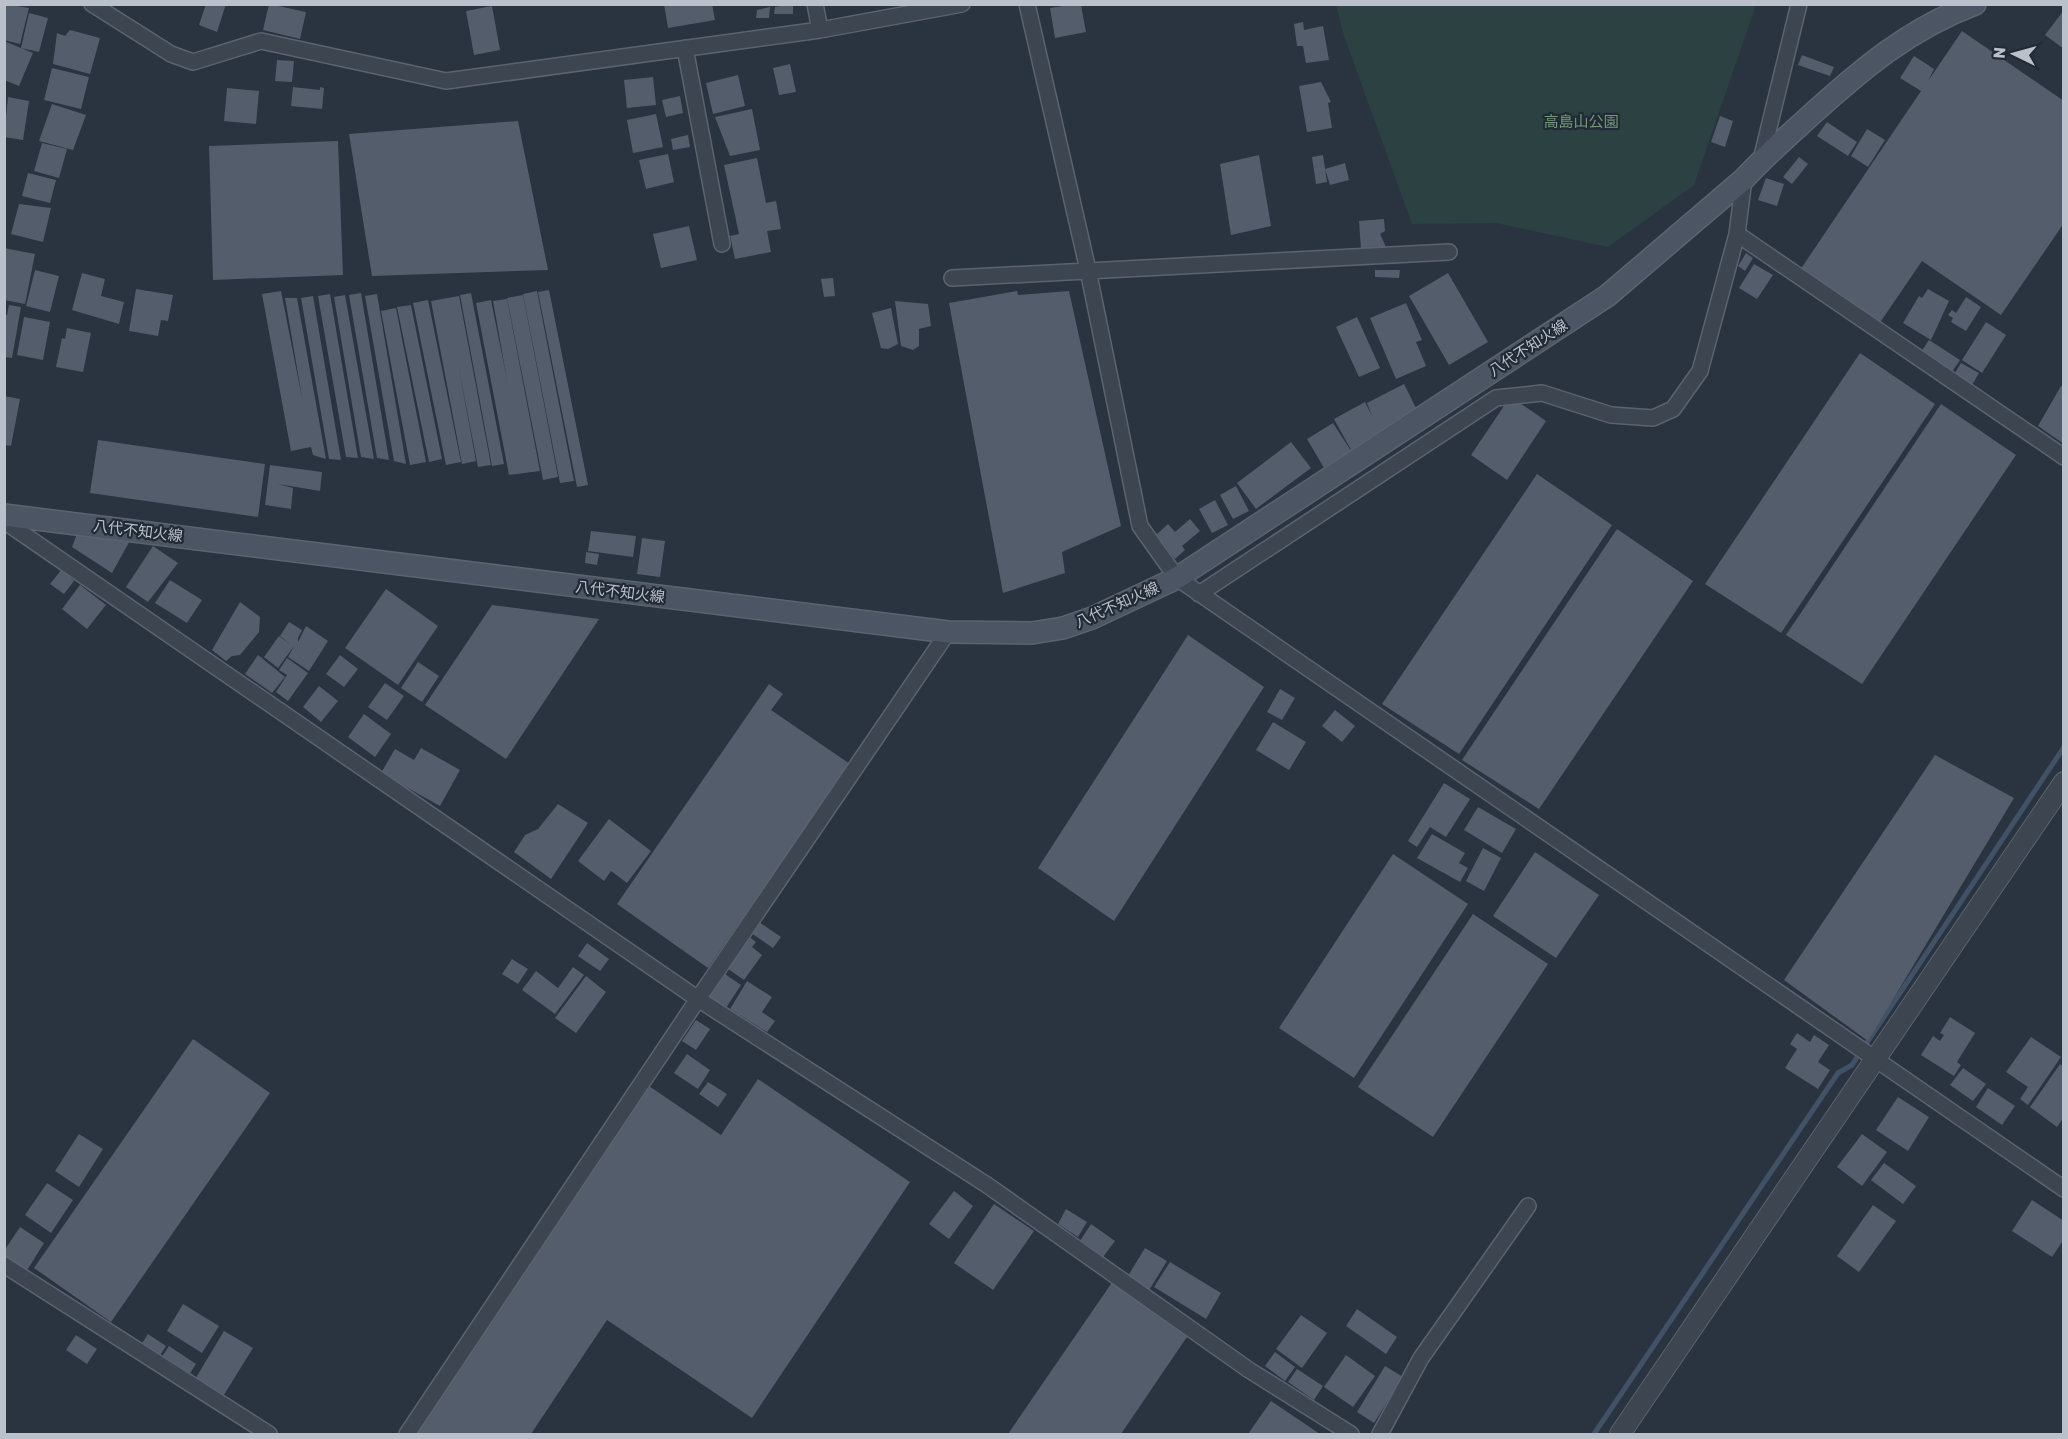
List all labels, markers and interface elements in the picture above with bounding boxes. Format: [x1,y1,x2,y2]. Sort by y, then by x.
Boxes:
north arrow [1984,24,2044,84]
text: N [1990,46,2010,59]
park label: 高島山公園 [1543,113,1619,131]
street label: 八代不知火線 [1485,316,1571,380]
street label: 八代不知火線 [92,517,184,545]
street label: 八代不知火線 [574,578,666,606]
street label: 八代不知火線 [1072,578,1162,632]

